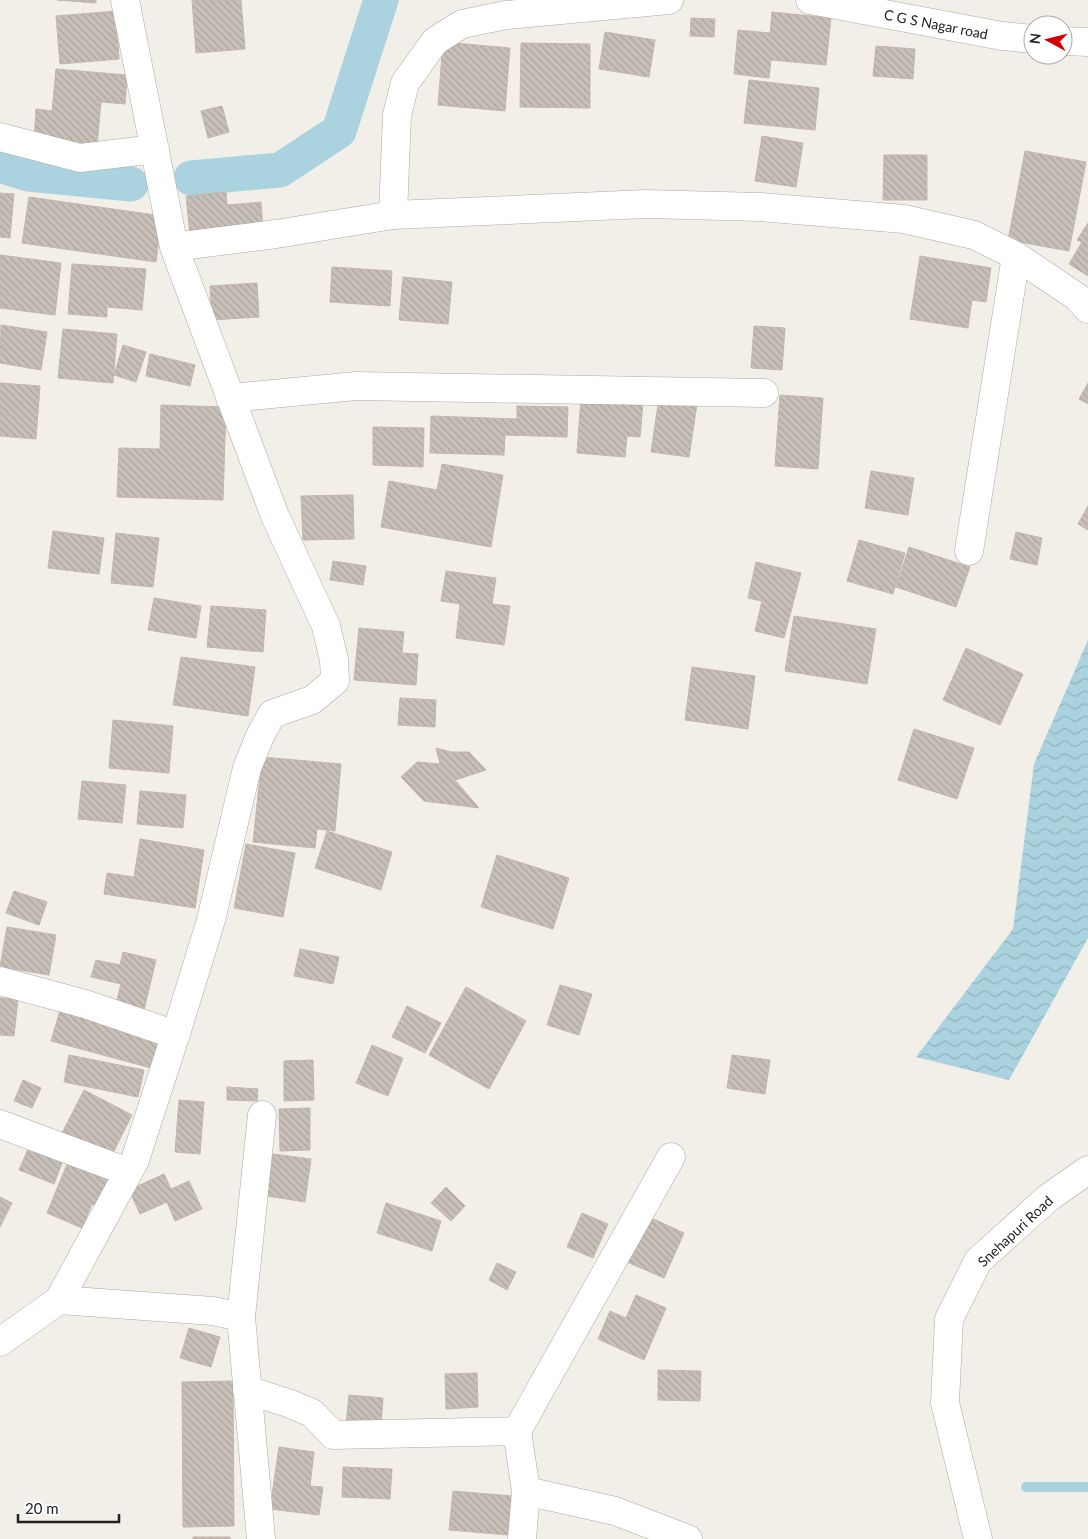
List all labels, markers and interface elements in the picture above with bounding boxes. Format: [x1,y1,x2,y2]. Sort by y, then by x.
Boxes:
street label: C G S Nagar road [883,6,989,42]
north arrow [1023,15,1073,65]
text: N [1026,32,1044,45]
street label: Snehapuri Road [974,1192,1056,1270]
scale bar [18,1492,119,1524]
text: 20 m [25,1499,59,1517]

